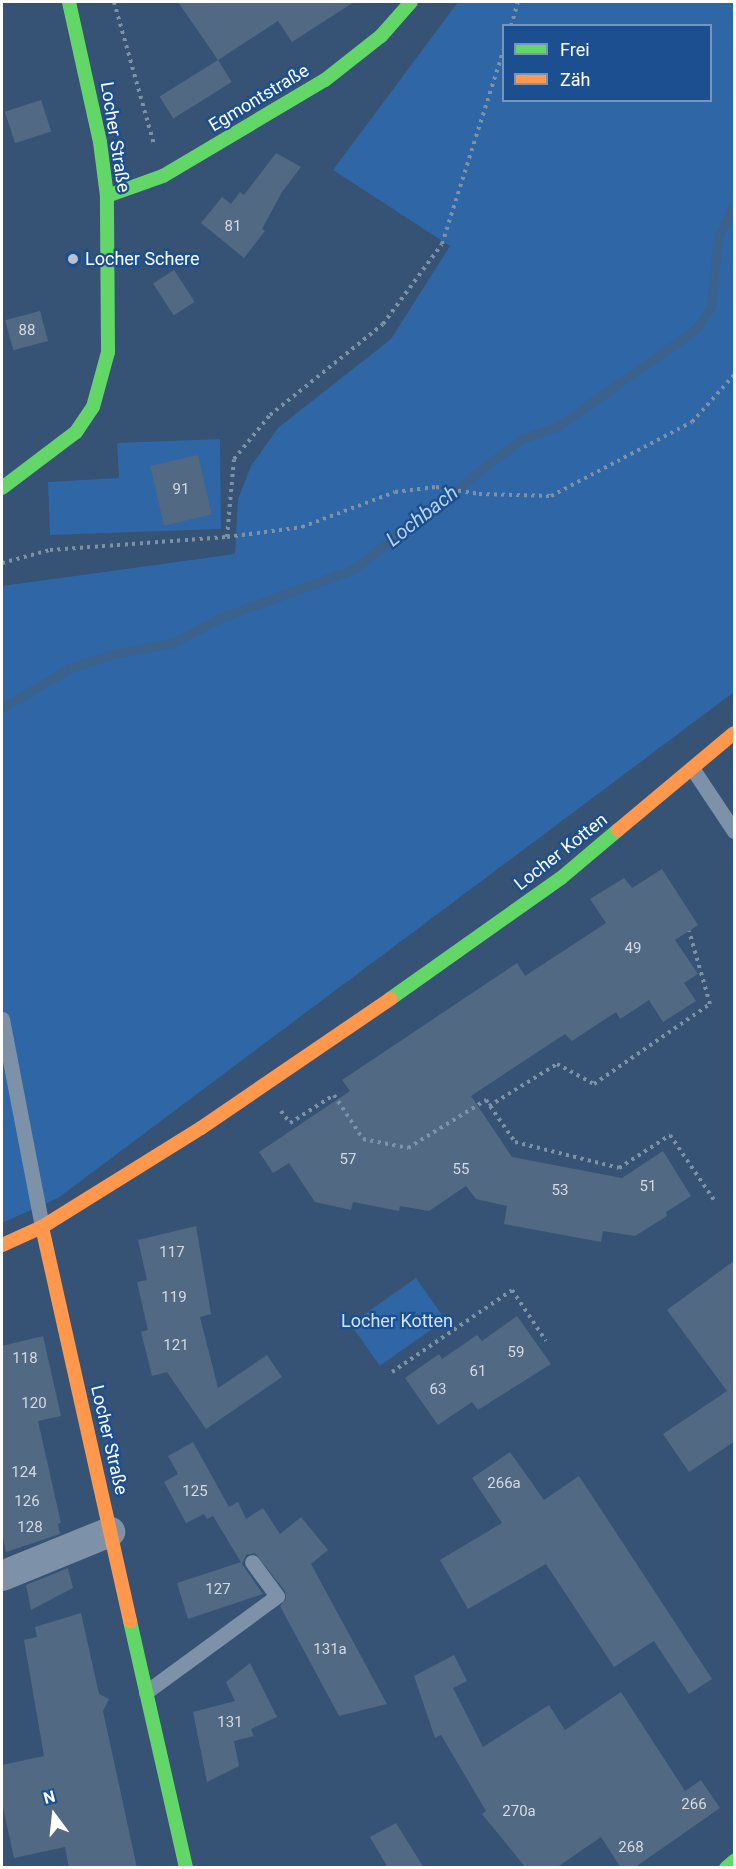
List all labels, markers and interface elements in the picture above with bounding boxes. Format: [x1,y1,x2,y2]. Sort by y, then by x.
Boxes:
legend [502,24,712,102]
text: Frei [560,39,590,60]
street label: Egmontstraße [205,60,313,136]
text: Zäh [560,69,591,90]
street label: Locher Straße [96,80,134,194]
house number: 81 [225,218,241,236]
place label: Locher Schere [85,248,199,270]
marker: Locher Schere [66,252,80,266]
house number: 88 [19,322,35,340]
water label: Lochbach [381,480,463,552]
house number: 91 [173,481,189,499]
street label: Locher Kotten [510,809,612,895]
house number: 49 [625,940,641,958]
house number: 57 [340,1151,356,1169]
house number: 55 [453,1161,469,1179]
house number: 51 [640,1178,656,1196]
house number: 53 [552,1182,568,1200]
house number: 117 [159,1244,185,1262]
house number: 119 [161,1289,187,1307]
park label: Locher Kotten [341,1310,453,1332]
house number: 121 [163,1337,189,1355]
house number: 59 [508,1344,524,1362]
house number: 118 [12,1350,38,1368]
house number: 61 [470,1363,486,1381]
house number: 63 [430,1381,446,1399]
street label: Locher Straße [86,1383,132,1497]
house number: 120 [21,1395,47,1413]
house number: 124 [11,1464,37,1482]
house number: 266a [487,1475,521,1493]
house number: 125 [182,1483,208,1501]
house number: 126 [14,1493,40,1511]
house number: 128 [17,1519,43,1537]
house number: 127 [205,1581,231,1599]
house number: 131a [313,1641,347,1659]
house number: 131 [217,1714,243,1732]
north arrow [24,1785,84,1845]
text: N [41,1786,57,1808]
house number: 266 [681,1796,707,1814]
house number: 270a [502,1803,536,1821]
house number: 268 [618,1839,644,1857]

